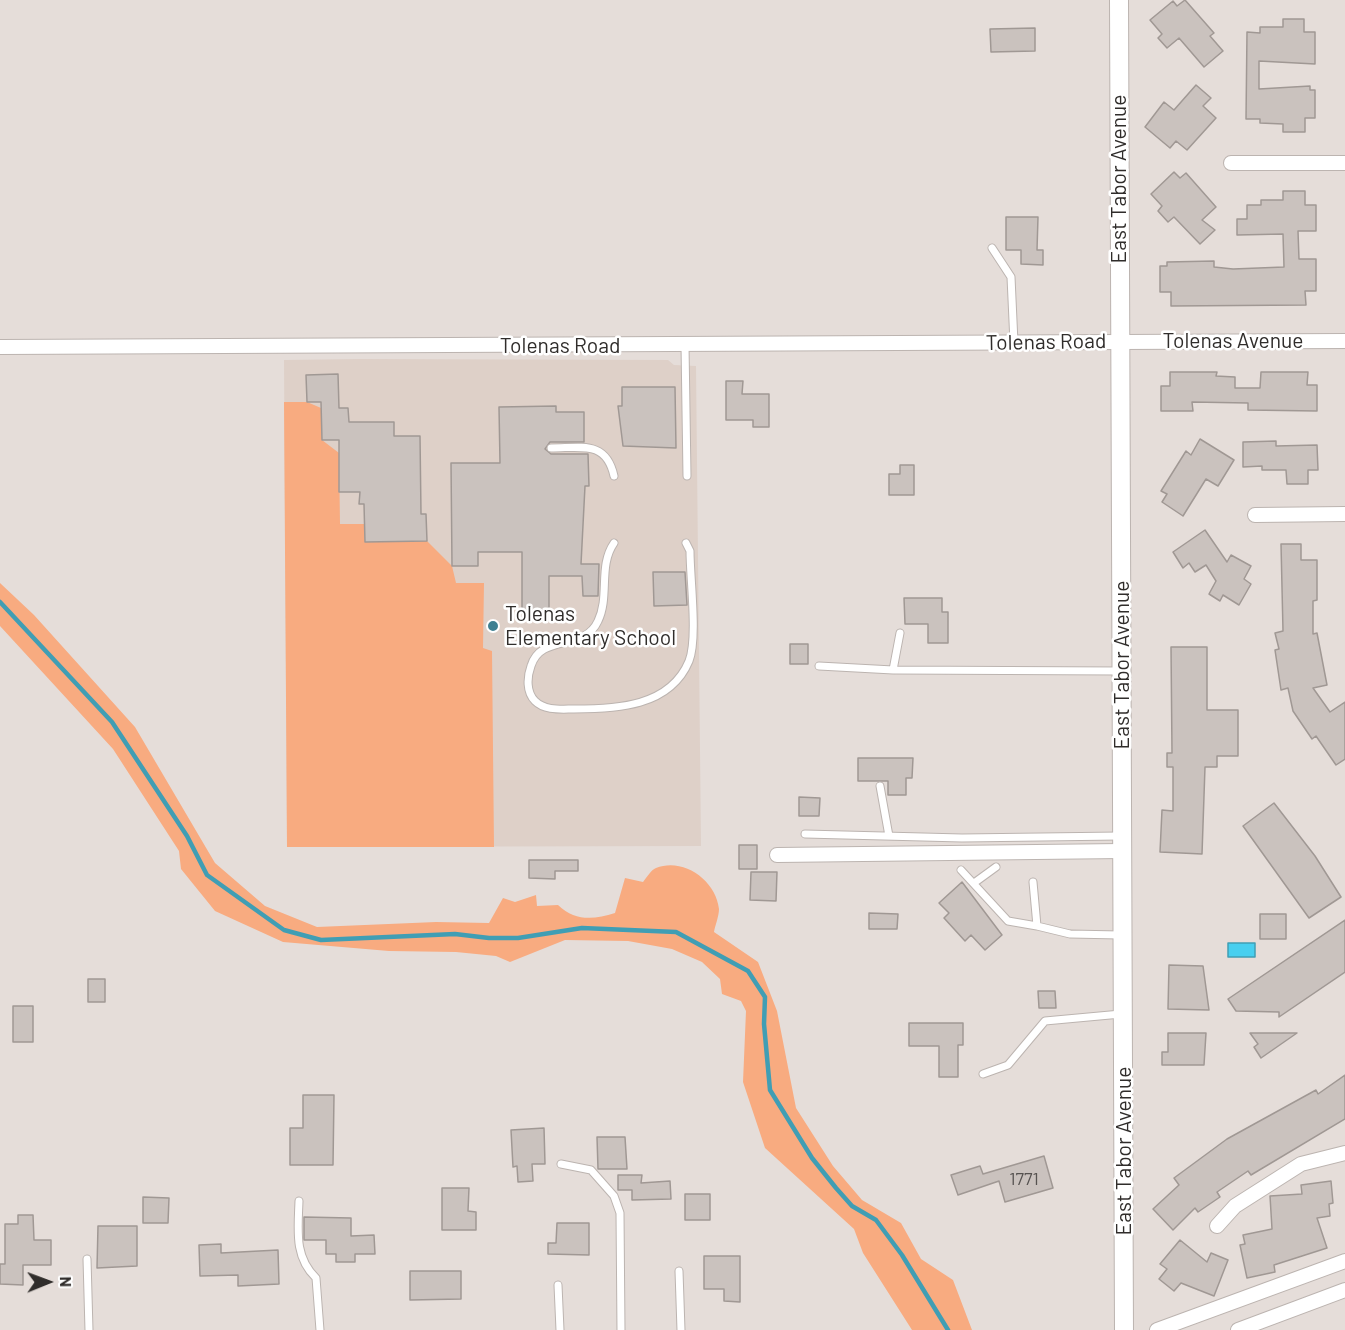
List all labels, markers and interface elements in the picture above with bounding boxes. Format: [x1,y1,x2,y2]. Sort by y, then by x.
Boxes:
street label: East Tabor Avenue [1106,94,1132,264]
street label: Tolenas Road [985,328,1107,356]
street label: Tolenas Avenue [1162,328,1304,354]
street label: Tolenas Road [500,333,620,359]
street label: East Tabor Avenue [1109,580,1135,750]
place label: Tolenas Elementary School [505,601,676,651]
marker: Tolenas Elementary School [486,619,500,633]
street label: East Tabor Avenue [1111,1066,1137,1236]
house number: 1771 [1009,1168,1039,1190]
north arrow [18,1252,78,1312]
text: N [57,1276,76,1287]

